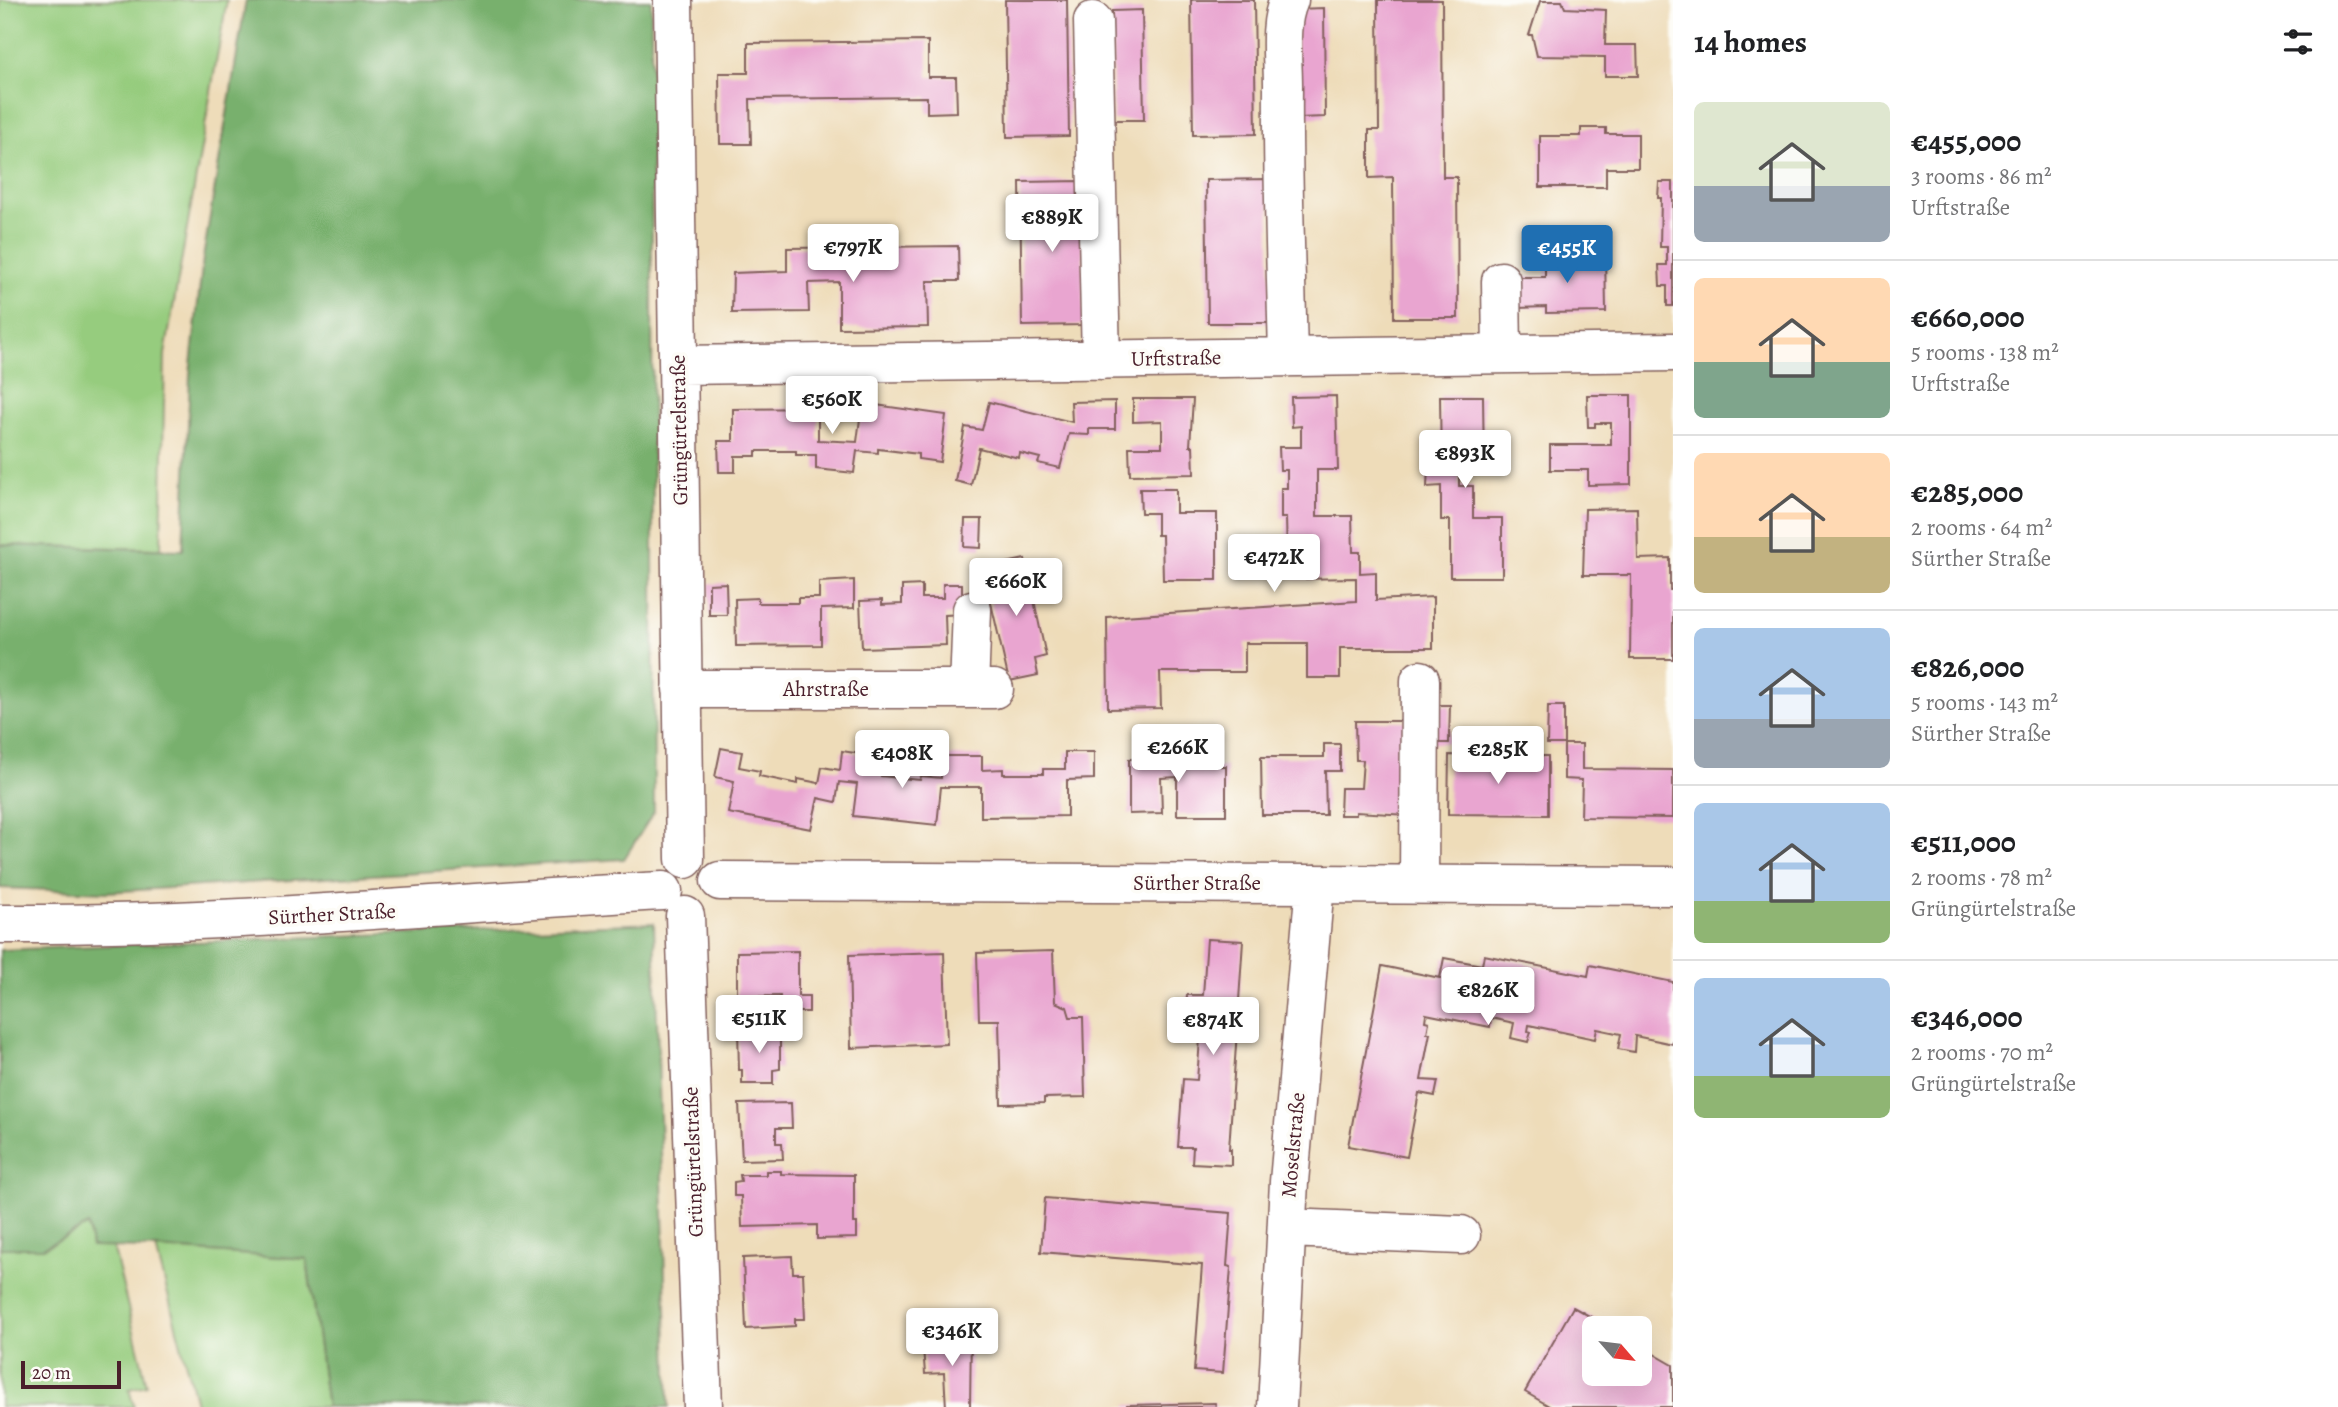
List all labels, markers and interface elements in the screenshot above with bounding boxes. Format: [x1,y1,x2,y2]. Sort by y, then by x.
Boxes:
text: 14 homes [1694,22,1807,62]
icon: filters [2279,23,2317,61]
text: €455,000 [1911,121,2021,161]
icon: home [1750,130,1834,214]
text: 3 rooms · 86 m² [1911,161,2052,192]
text: Urftstraße [1911,192,2010,223]
pin: €889K [1003,194,1101,254]
text: €889K [1021,201,1083,232]
pin: €797K [804,224,902,284]
pin: €455K [1518,226,1616,285]
text: €797K [824,231,882,262]
text: €455K [1538,232,1596,263]
text: €660,000 [1911,297,2025,337]
icon: home [1750,306,1834,390]
text: 5 rooms · 138 m² [1911,337,2059,368]
street label: Urftstraße [1131,343,1221,373]
street label: Grüngürtelstraße [664,354,694,506]
text: Urftstraße [1911,368,2010,399]
pin: €560K [783,376,881,436]
text: €560K [802,383,862,414]
pin: €893K [1416,430,1514,490]
text: €893K [1435,437,1495,468]
text: €285,000 [1911,472,2023,512]
icon: home [1750,481,1834,565]
text: 2 rooms · 64 m² [1911,512,2052,543]
pin: €472K [1225,534,1323,594]
text: €472K [1244,541,1304,572]
text: Sürther Straße [1911,543,2051,574]
pin: €660K [967,558,1065,618]
text: €660K [985,565,1047,596]
text: €826,000 [1911,647,2024,687]
icon: home [1750,656,1834,740]
street label: Ahrstraße [782,675,869,703]
text: 5 rooms · 143 m² [1911,687,2058,718]
text: Sürther Straße [1911,718,2051,749]
pin: €266K [1129,724,1227,784]
pin: €285K [1449,726,1547,786]
pin: €408K [853,730,951,790]
text: €266K [1148,731,1208,762]
text: €285K [1468,733,1528,764]
text: €408K [871,737,933,768]
text: €511,000 [1911,822,2016,862]
icon: home [1750,831,1834,915]
text: 2 rooms · 78 m² [1911,862,2052,893]
street label: Sürther Straße [1133,869,1261,897]
text: Grüngürtelstraße [1911,893,2076,924]
street label: Sürther Straße [267,897,397,931]
pin: €826K [1439,968,1537,1027]
text: €826K [1457,974,1519,1005]
pin: €511K [710,996,808,1055]
text: €346,000 [1911,997,2023,1037]
pin: €874K [1164,998,1262,1057]
text: €511K [732,1002,786,1033]
text: €874K [1183,1004,1243,1035]
icon: home [1750,1006,1834,1090]
text: 2 rooms · 70 m² [1911,1037,2053,1068]
text: Grüngürtelstraße [1911,1068,2076,1099]
street label: Grüngürtelstraße [676,1086,710,1238]
street label: Moselstraße [1274,1091,1312,1199]
pin: €346K [903,1308,1001,1368]
text: €346K [922,1315,982,1346]
north arrow [1582,1316,1652,1386]
map controls [1582,1316,1652,1386]
scale bar [21,1358,121,1390]
text: 20 m [32,1360,71,1386]

